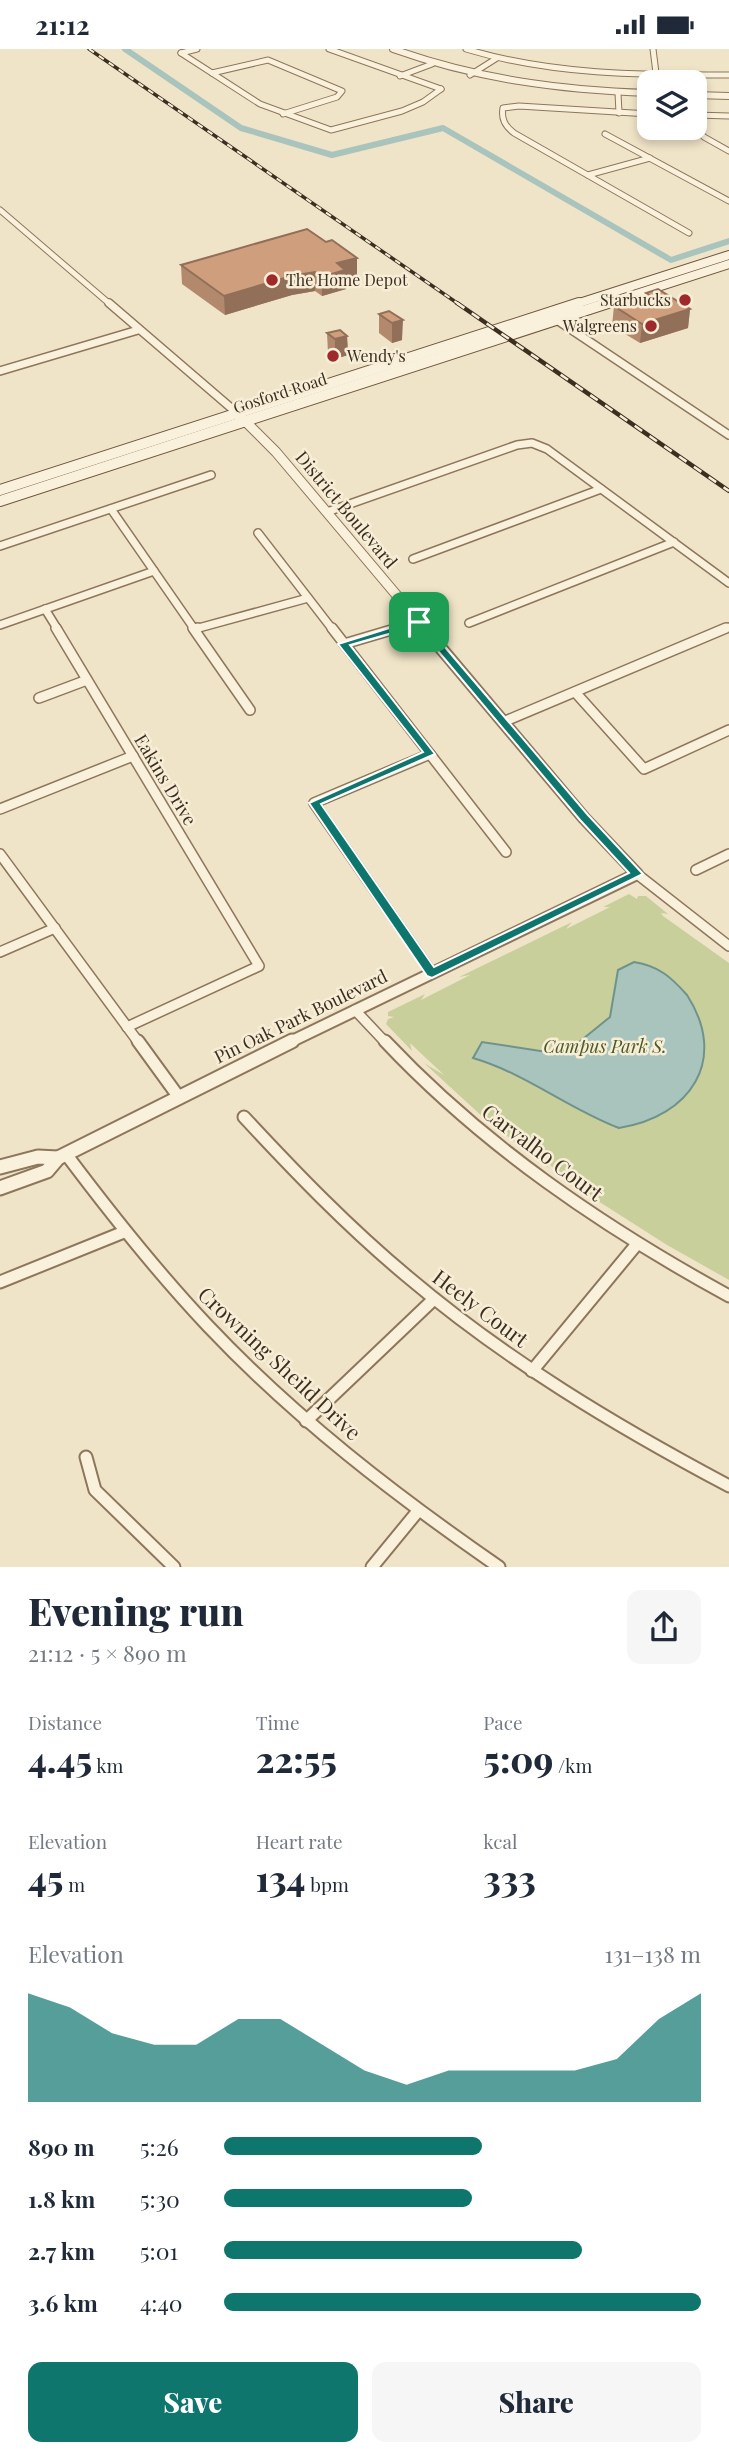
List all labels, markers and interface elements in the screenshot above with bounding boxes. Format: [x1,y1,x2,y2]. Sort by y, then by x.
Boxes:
text: 21:12 [35,7,90,42]
map controls [637,70,707,140]
button: layers [637,70,707,140]
place label: The Home Depot [286,269,408,290]
marker: The Home Depot [264,272,280,288]
place label: Starbucks [600,289,671,310]
marker: Starbucks [677,292,693,308]
place label: Walgreens [562,315,637,336]
marker: Walgreens [643,318,659,334]
place label: Wendy's [346,345,406,366]
marker: Wendy's [325,348,341,364]
street label: Gosford Road [230,367,329,418]
street label: District Boulevard [290,445,403,574]
pin [389,592,449,652]
icon: arrive [400,603,438,641]
street label: Eakins Drive [129,729,203,830]
street label: Pin Oak Park Boulevard [210,963,392,1069]
park label: Campus Park S. [543,1034,667,1058]
street label: Carvalho Court [477,1097,610,1207]
street label: Heely Court [428,1262,535,1353]
street label: Crowning Sheild Drive [193,1280,368,1446]
text: Evening run [28,1585,244,1636]
button: share [627,1590,701,1664]
text: 21:12 · 5 × 890 m [28,1637,187,1668]
text: Distance [28,1709,102,1735]
text: Time [256,1709,300,1735]
text: Pace [483,1709,523,1735]
text: 4.45 [28,1735,92,1782]
text: 22:55 [256,1735,337,1782]
text: 5:09 [483,1735,553,1782]
text: km [92,1752,123,1778]
text: /km [553,1752,592,1778]
text: Elevation [28,1828,107,1854]
text: Heart rate [256,1828,343,1854]
text: kcal [483,1828,517,1854]
text: 45 [28,1854,63,1901]
text: 134 [256,1854,305,1901]
text: 333 [483,1854,536,1901]
text: m [63,1871,85,1897]
text: bpm [305,1871,349,1897]
text: Elevation [28,1938,124,1969]
text: 131–138 m [605,1938,701,1969]
text: 890 m [28,2131,95,2162]
text: 5:26 [140,2131,179,2162]
text: 1.8 km [28,2183,95,2214]
text: 5:30 [140,2183,180,2214]
text: 2.7 km [28,2235,95,2266]
text: 5:01 [140,2235,178,2266]
text: 3.6 km [28,2287,98,2318]
text: 4:40 [140,2287,183,2318]
button: Save [28,2362,358,2442]
button: Share [372,2362,701,2442]

